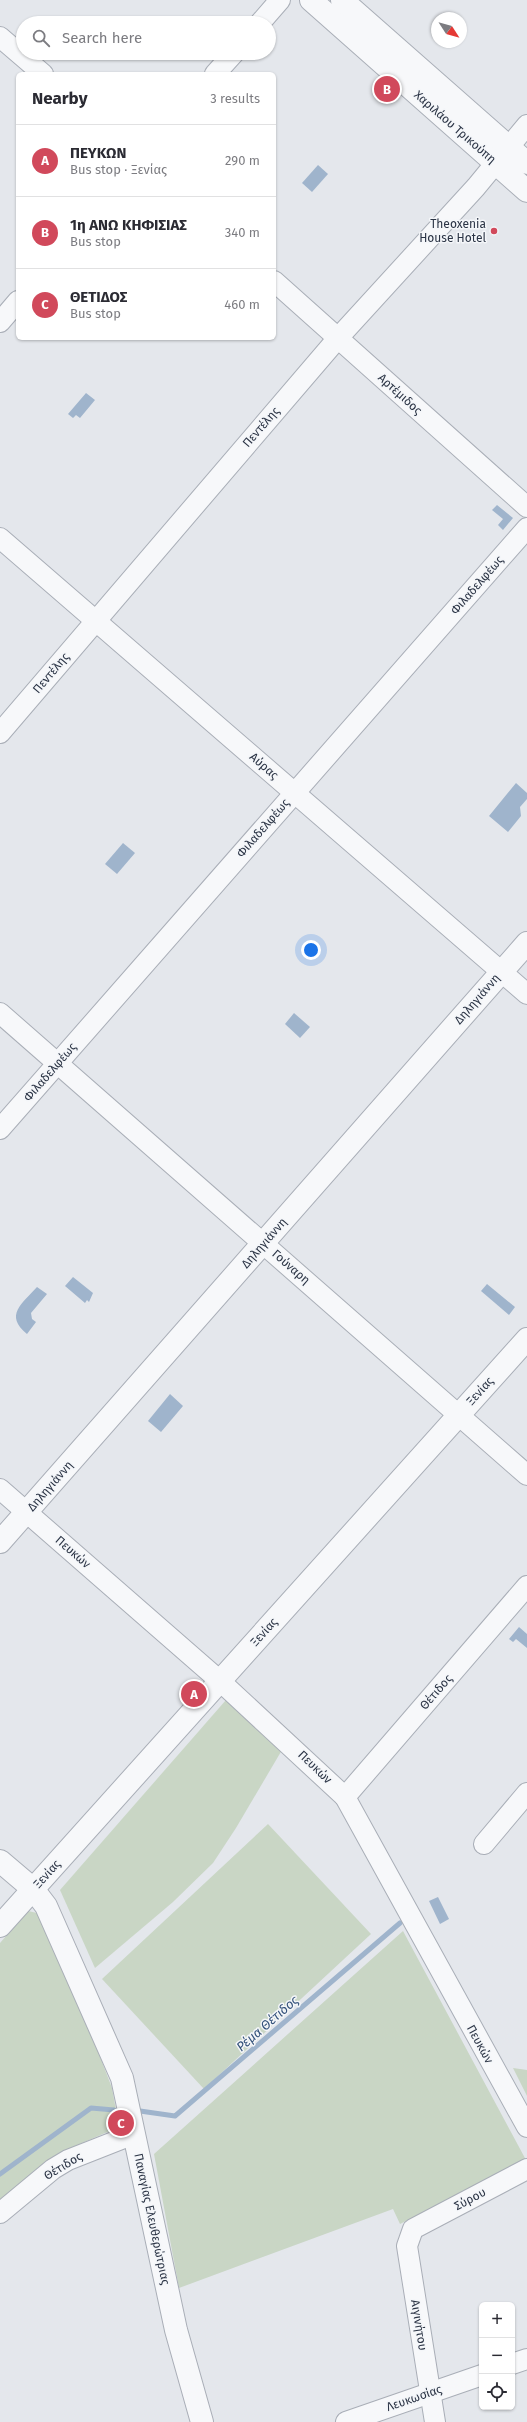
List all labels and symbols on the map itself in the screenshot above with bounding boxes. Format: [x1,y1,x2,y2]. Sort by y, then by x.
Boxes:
north arrow [431,12,467,48]
pin: B [374,74,400,104]
street label: Χαριλάου Τρικούπη [411,88,499,166]
place label: Theoxenia House Hotel [419,217,486,245]
marker: Theoxenia House Hotel [489,226,499,236]
street label: Αρτέμιδος [375,371,425,418]
street label: Πεντέλης [240,404,283,450]
street label: Φιλαδελφέως [448,552,507,617]
street label: Πεντέλης [30,649,72,696]
street label: Αύρας [247,750,281,782]
street label: Φιλαδελφέως [234,795,293,860]
your location [301,940,321,960]
street label: Δηληγιάννη [451,971,503,1027]
street label: Φιλαδελφέως [21,1039,80,1104]
street label: Δηληγιάννη [238,1215,290,1271]
street label: Γούναρη [269,1247,313,1287]
street label: Ξενίας [464,1374,497,1408]
street label: Δηληγιάννη [24,1458,76,1514]
street label: Πευκών [53,1533,94,1571]
street label: Ξενίας [248,1615,281,1649]
street label: Θέτιδος [417,1671,455,1713]
pin: A [181,1679,207,1709]
street label: Πευκών [295,1747,335,1787]
street label: Ξενίας [31,1857,64,1891]
water label: Ρέμα Θέτιδος [233,1992,302,2054]
street label: Πευκών [464,2022,496,2066]
pin: C [108,2108,134,2138]
street label: Θέτιδος [41,2149,85,2183]
street label: Παναγίας Ελευθερώτριας [131,2152,173,2286]
street label: Σύρου [452,2185,488,2213]
street label: Αιγινήτου [408,2299,430,2352]
street label: Λευκωσίας [384,2382,444,2414]

